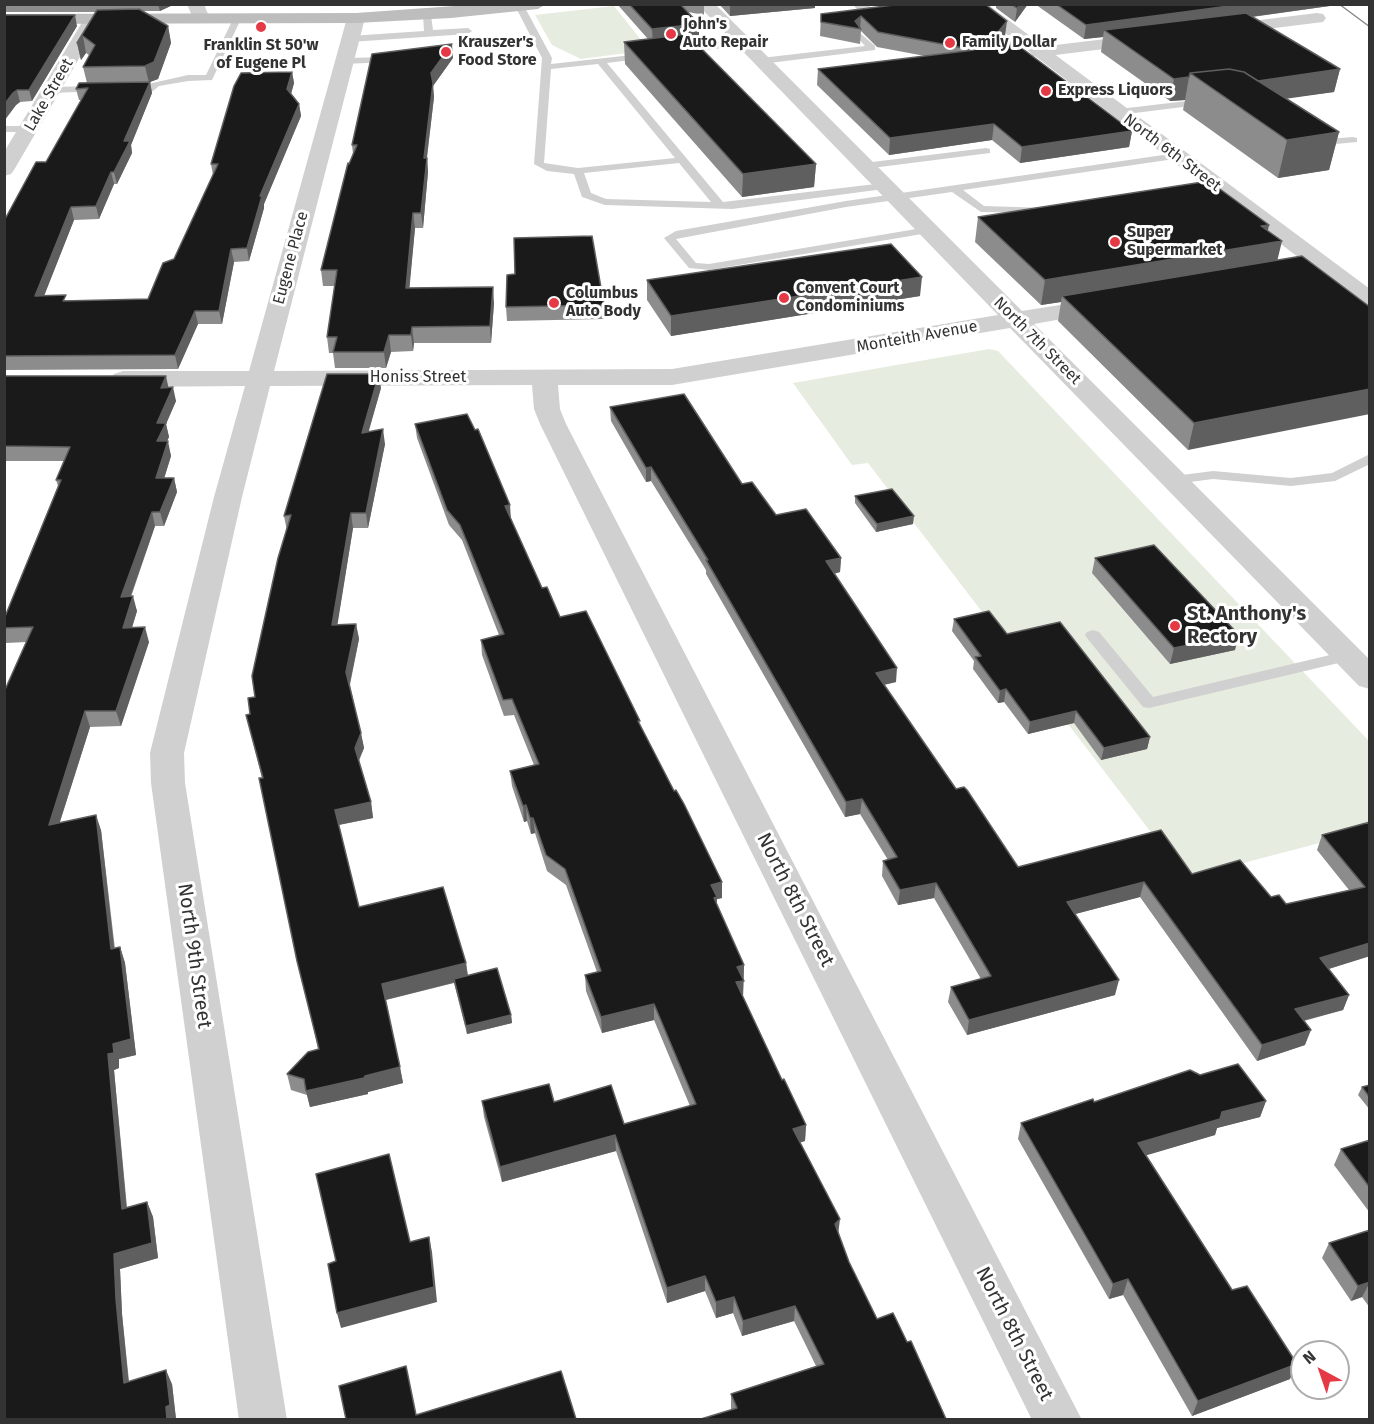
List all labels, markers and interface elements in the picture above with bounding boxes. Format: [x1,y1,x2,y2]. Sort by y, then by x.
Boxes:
place label: John's Auto Repair [683,15,768,53]
marker: Franklin St 50'w of Eugene Pl [254,20,268,34]
marker: John's Auto Repair [664,27,678,41]
place label: Krauszer's Food Store [458,33,536,71]
place label: Family Dollar [962,33,1057,53]
place label: Franklin St 50'w of Eugene Pl [204,36,318,74]
marker: Family Dollar [943,36,957,50]
marker: Krauszer's Food Store [439,45,453,59]
street label: Lake Street [20,55,78,135]
place label: Express Liquors [1058,81,1173,101]
marker: Express Liquors [1039,84,1053,98]
street label: North 6th Street [1119,110,1225,196]
street label: Eugene Place [269,210,313,306]
place label: Super Supermarket [1127,223,1222,261]
marker: Super Supermarket [1108,235,1122,249]
place label: Convent Court Condominiums [796,279,905,317]
place label: Columbus Auto Body [566,284,641,322]
marker: Convent Court Condominiums [777,291,791,305]
street label: North 7th Street [989,293,1085,389]
marker: Columbus Auto Body [547,296,561,310]
street label: Monteith Avenue [855,317,979,357]
street label: Honiss Street [370,368,466,388]
place label: St. Anthony's Rectory [1187,602,1306,649]
marker: St. Anthony's Rectory [1168,619,1182,633]
street label: North 8th Street [751,829,839,971]
street label: North 9th Street [172,882,216,1030]
street label: North 8th Street [970,1263,1058,1405]
north arrow [1290,1340,1350,1400]
text: N [1299,1347,1320,1368]

